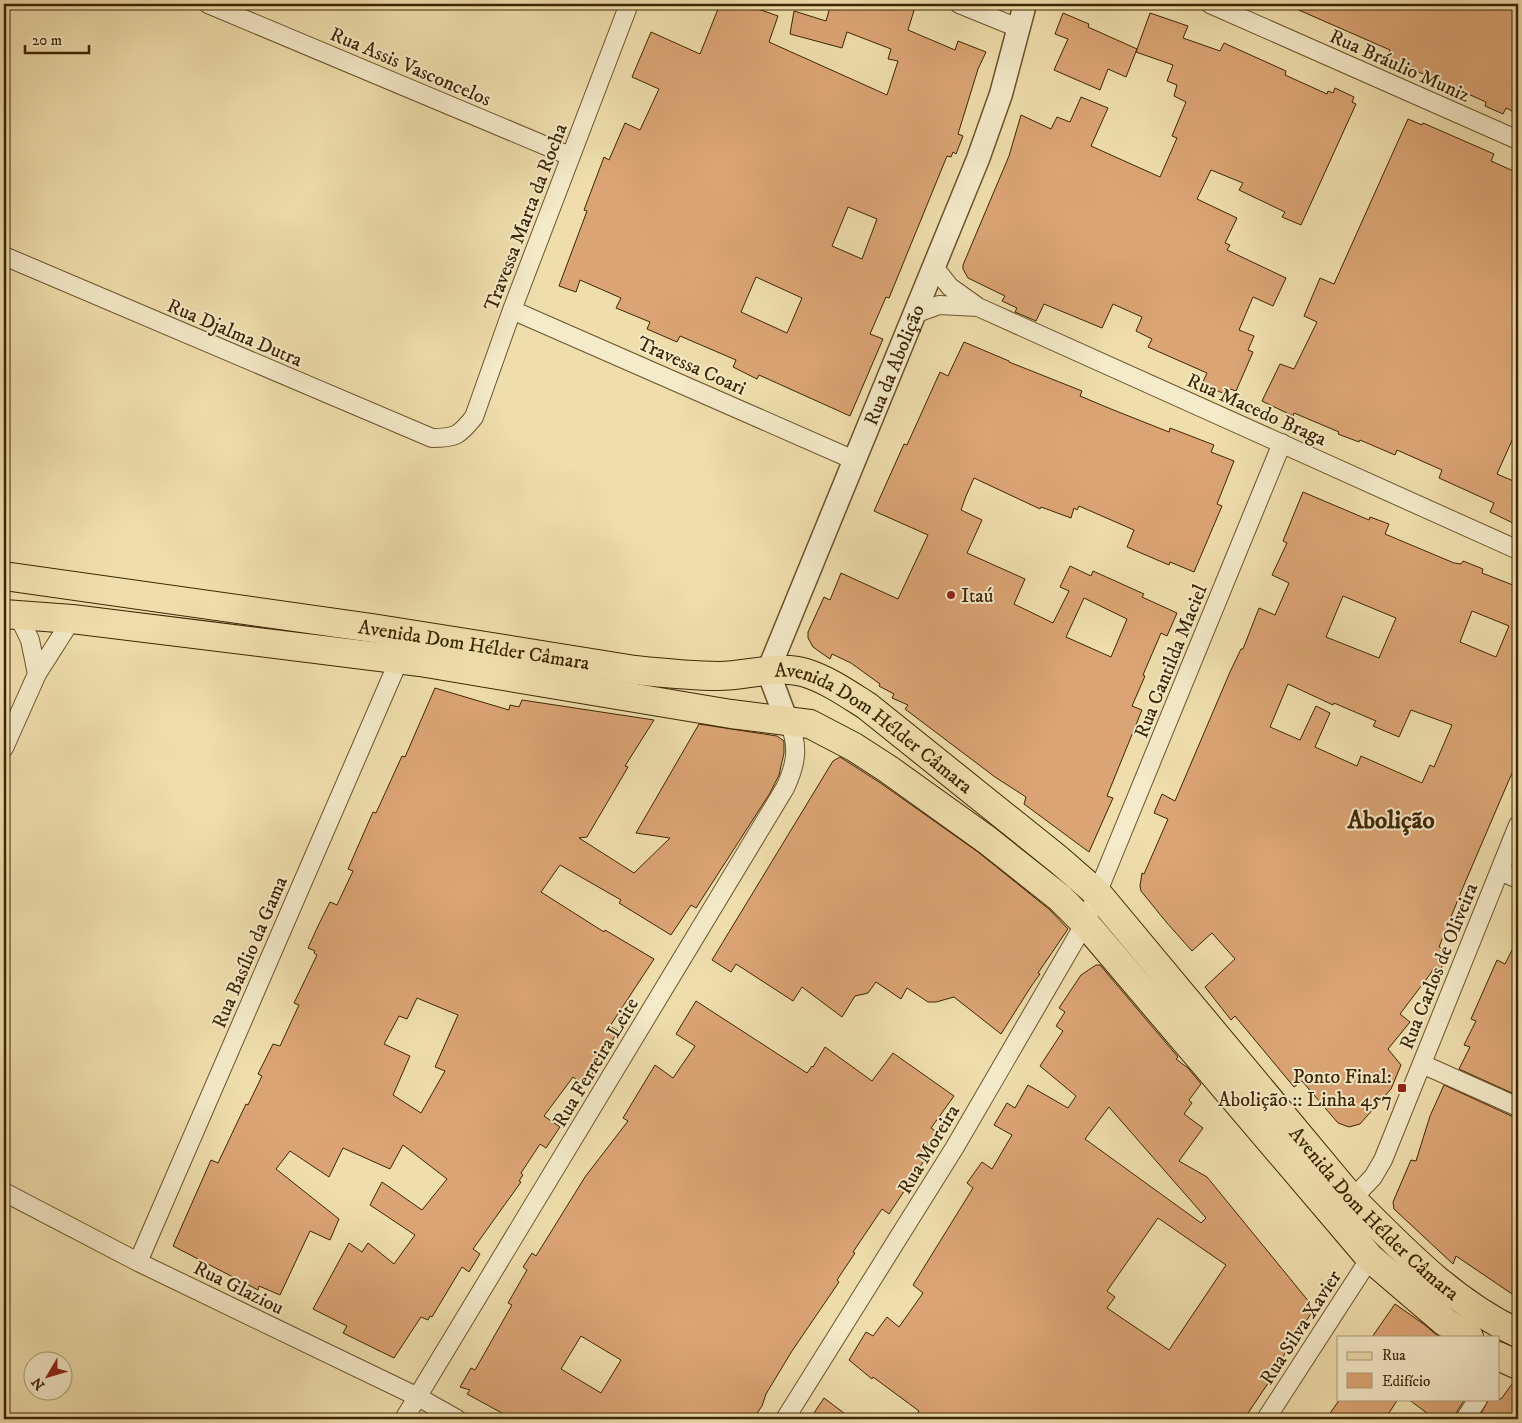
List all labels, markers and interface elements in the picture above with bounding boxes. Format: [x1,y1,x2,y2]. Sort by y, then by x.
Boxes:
scale bar [25,22,89,54]
street label: Rua Assis Vasconcelos [326,22,495,113]
street label: Rua Bráulio Muniz [1325,24,1474,109]
text: 20 m [32,31,62,50]
street label: Travessa Marta da Rocha [479,120,574,315]
street label: Rua Djalma Dutra [163,294,306,373]
street label: Rua da Abolição [859,301,931,429]
street label: Travessa Coari [633,331,750,401]
street label: Rua Macedo Braga [1183,368,1331,453]
street label: Rua Cantilda Maciel [1129,581,1214,742]
place label: Itaú [961,584,993,609]
marker: Itaú [945,589,957,601]
street label: Avenida Dom Hélder Câmara [357,615,592,677]
street label: Avenida Dom Hélder Câmara [774,659,978,800]
district label: Abolição [1346,805,1435,836]
street label: Rua Basílio da Gama [207,872,294,1032]
street label: Rua Carlos de Oliveira [1395,879,1484,1053]
street label: Rua Ferreira Leite [548,993,645,1132]
place label: Ponto Final: Abolição :: Linha 457 [1218,1065,1392,1113]
marker: Ponto Final: Abolição :: Linha 457 [1396,1082,1408,1094]
street label: Rua Moreira [893,1100,966,1199]
street label: Avenida Dom Hélder Câmara [1283,1122,1464,1307]
street label: Rua Glaziou [189,1256,288,1321]
street label: Rua Silva Xavier [1255,1265,1348,1390]
legend [1337,1336,1500,1400]
text: Rua [1382,1346,1406,1365]
north arrow [22,1350,72,1400]
text: Edifício [1382,1372,1430,1391]
text: N [28,1373,49,1393]

